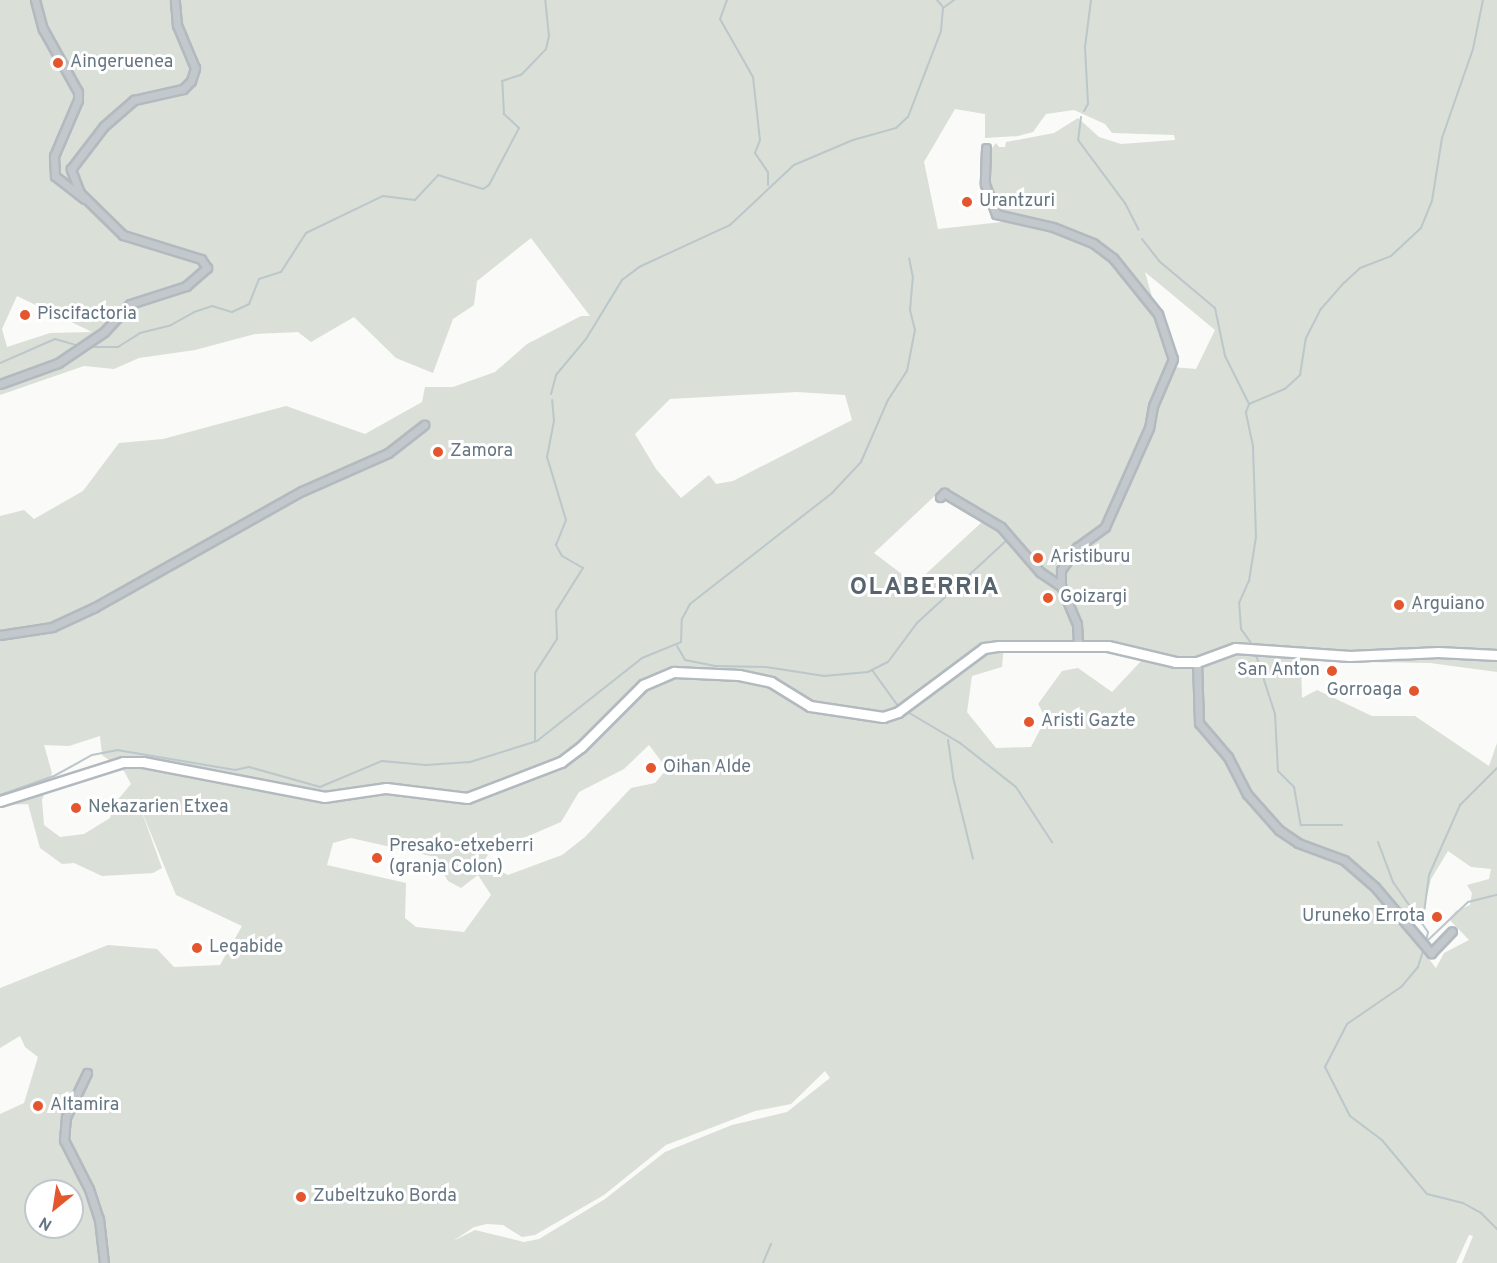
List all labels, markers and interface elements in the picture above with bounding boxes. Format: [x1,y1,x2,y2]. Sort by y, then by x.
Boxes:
place label: Aingeruenea [70,52,173,74]
marker: Aingeruenea [51,56,65,70]
place label: Urantzuri [979,191,1055,213]
marker: Urantzuri [960,195,974,209]
place label: Piscifactoria [37,304,137,326]
marker: Piscifactoria [18,308,32,322]
place label: Zamora [450,441,513,463]
marker: Zamora [431,445,445,459]
place label: Aristiburu [1050,547,1130,569]
marker: Aristiburu [1031,551,1045,565]
district label: OLABERRIA [850,575,1000,603]
place label: Goizargi [1060,587,1127,609]
marker: Goizargi [1041,591,1055,605]
place label: Arguiano [1411,594,1485,616]
marker: Arguiano [1392,598,1406,612]
place label: San Anton [1236,660,1320,682]
marker: San Anton [1325,664,1339,678]
place label: Gorroaga [1326,680,1402,702]
marker: Gorroaga [1407,684,1421,698]
place label: Aristi Gazte [1041,711,1135,733]
marker: Aristi Gazte [1022,715,1036,729]
place label: Oihan Alde [663,757,752,779]
marker: Oihan Alde [644,761,658,775]
place label: Nekazarien Etxea [88,797,228,819]
marker: Nekazarien Etxea [69,801,83,815]
place label: Presako-etxeberri (granja Colon) [389,837,534,880]
marker: Presako-etxeberri (granja Colon) [370,851,384,865]
place label: Uruneko Errota [1302,906,1425,928]
marker: Uruneko Errota [1430,910,1444,924]
place label: Legabide [209,937,283,959]
marker: Legabide [190,941,204,955]
place label: Altamira [50,1095,119,1117]
marker: Altamira [31,1099,45,1113]
north arrow [24,1179,84,1239]
place label: Zubeltzuko Borda [313,1186,457,1208]
marker: Zubeltzuko Borda [294,1190,308,1204]
text: N [36,1211,56,1234]

